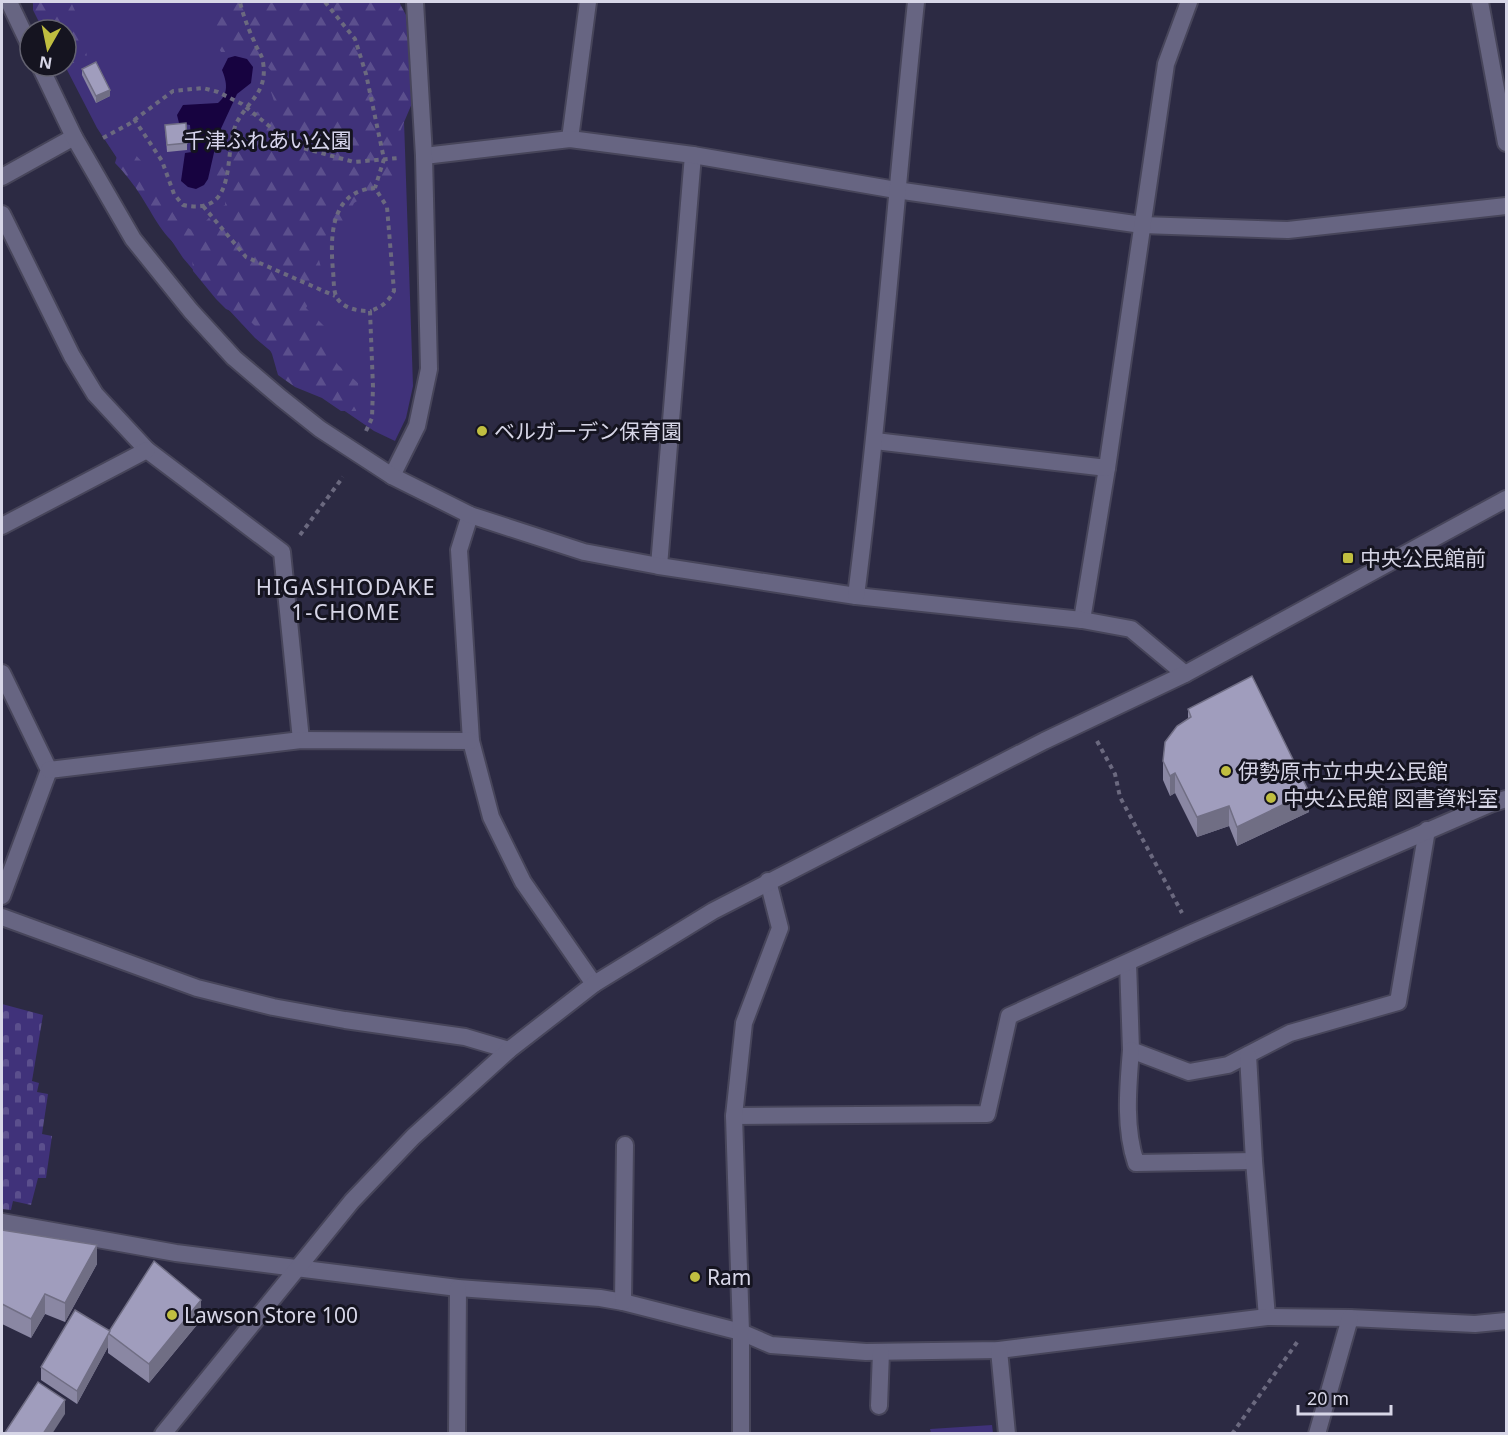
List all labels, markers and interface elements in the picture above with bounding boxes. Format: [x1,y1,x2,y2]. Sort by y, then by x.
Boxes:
north arrow [18,18,78,78]
text: N [38,51,54,75]
park label: 千津ふれあい公園 [184,126,352,154]
place label: ベルガーデン保育園 [494,417,682,445]
marker: ベルガーデン保育園 [475,424,489,438]
place label: 中央公民館前 [1360,544,1486,572]
marker: 中央公民館前 [1341,551,1355,565]
district label: HIGASHIODAKE 1-CHOME [256,571,436,626]
place label: 伊勢原市立中央公民館 [1238,757,1448,785]
marker: 伊勢原市立中央公民館 [1219,764,1233,778]
place label: 中央公民館 図書資料室 [1283,784,1498,812]
marker: 中央公民館 図書資料室 [1264,791,1278,805]
place label: Ram [707,1263,751,1291]
marker: Ram [688,1270,702,1284]
place label: Lawson Store 100 [184,1301,358,1329]
marker: Lawson Store 100 [165,1308,179,1322]
scale bar [1298,1378,1391,1416]
text: 20 m [1307,1386,1349,1410]

